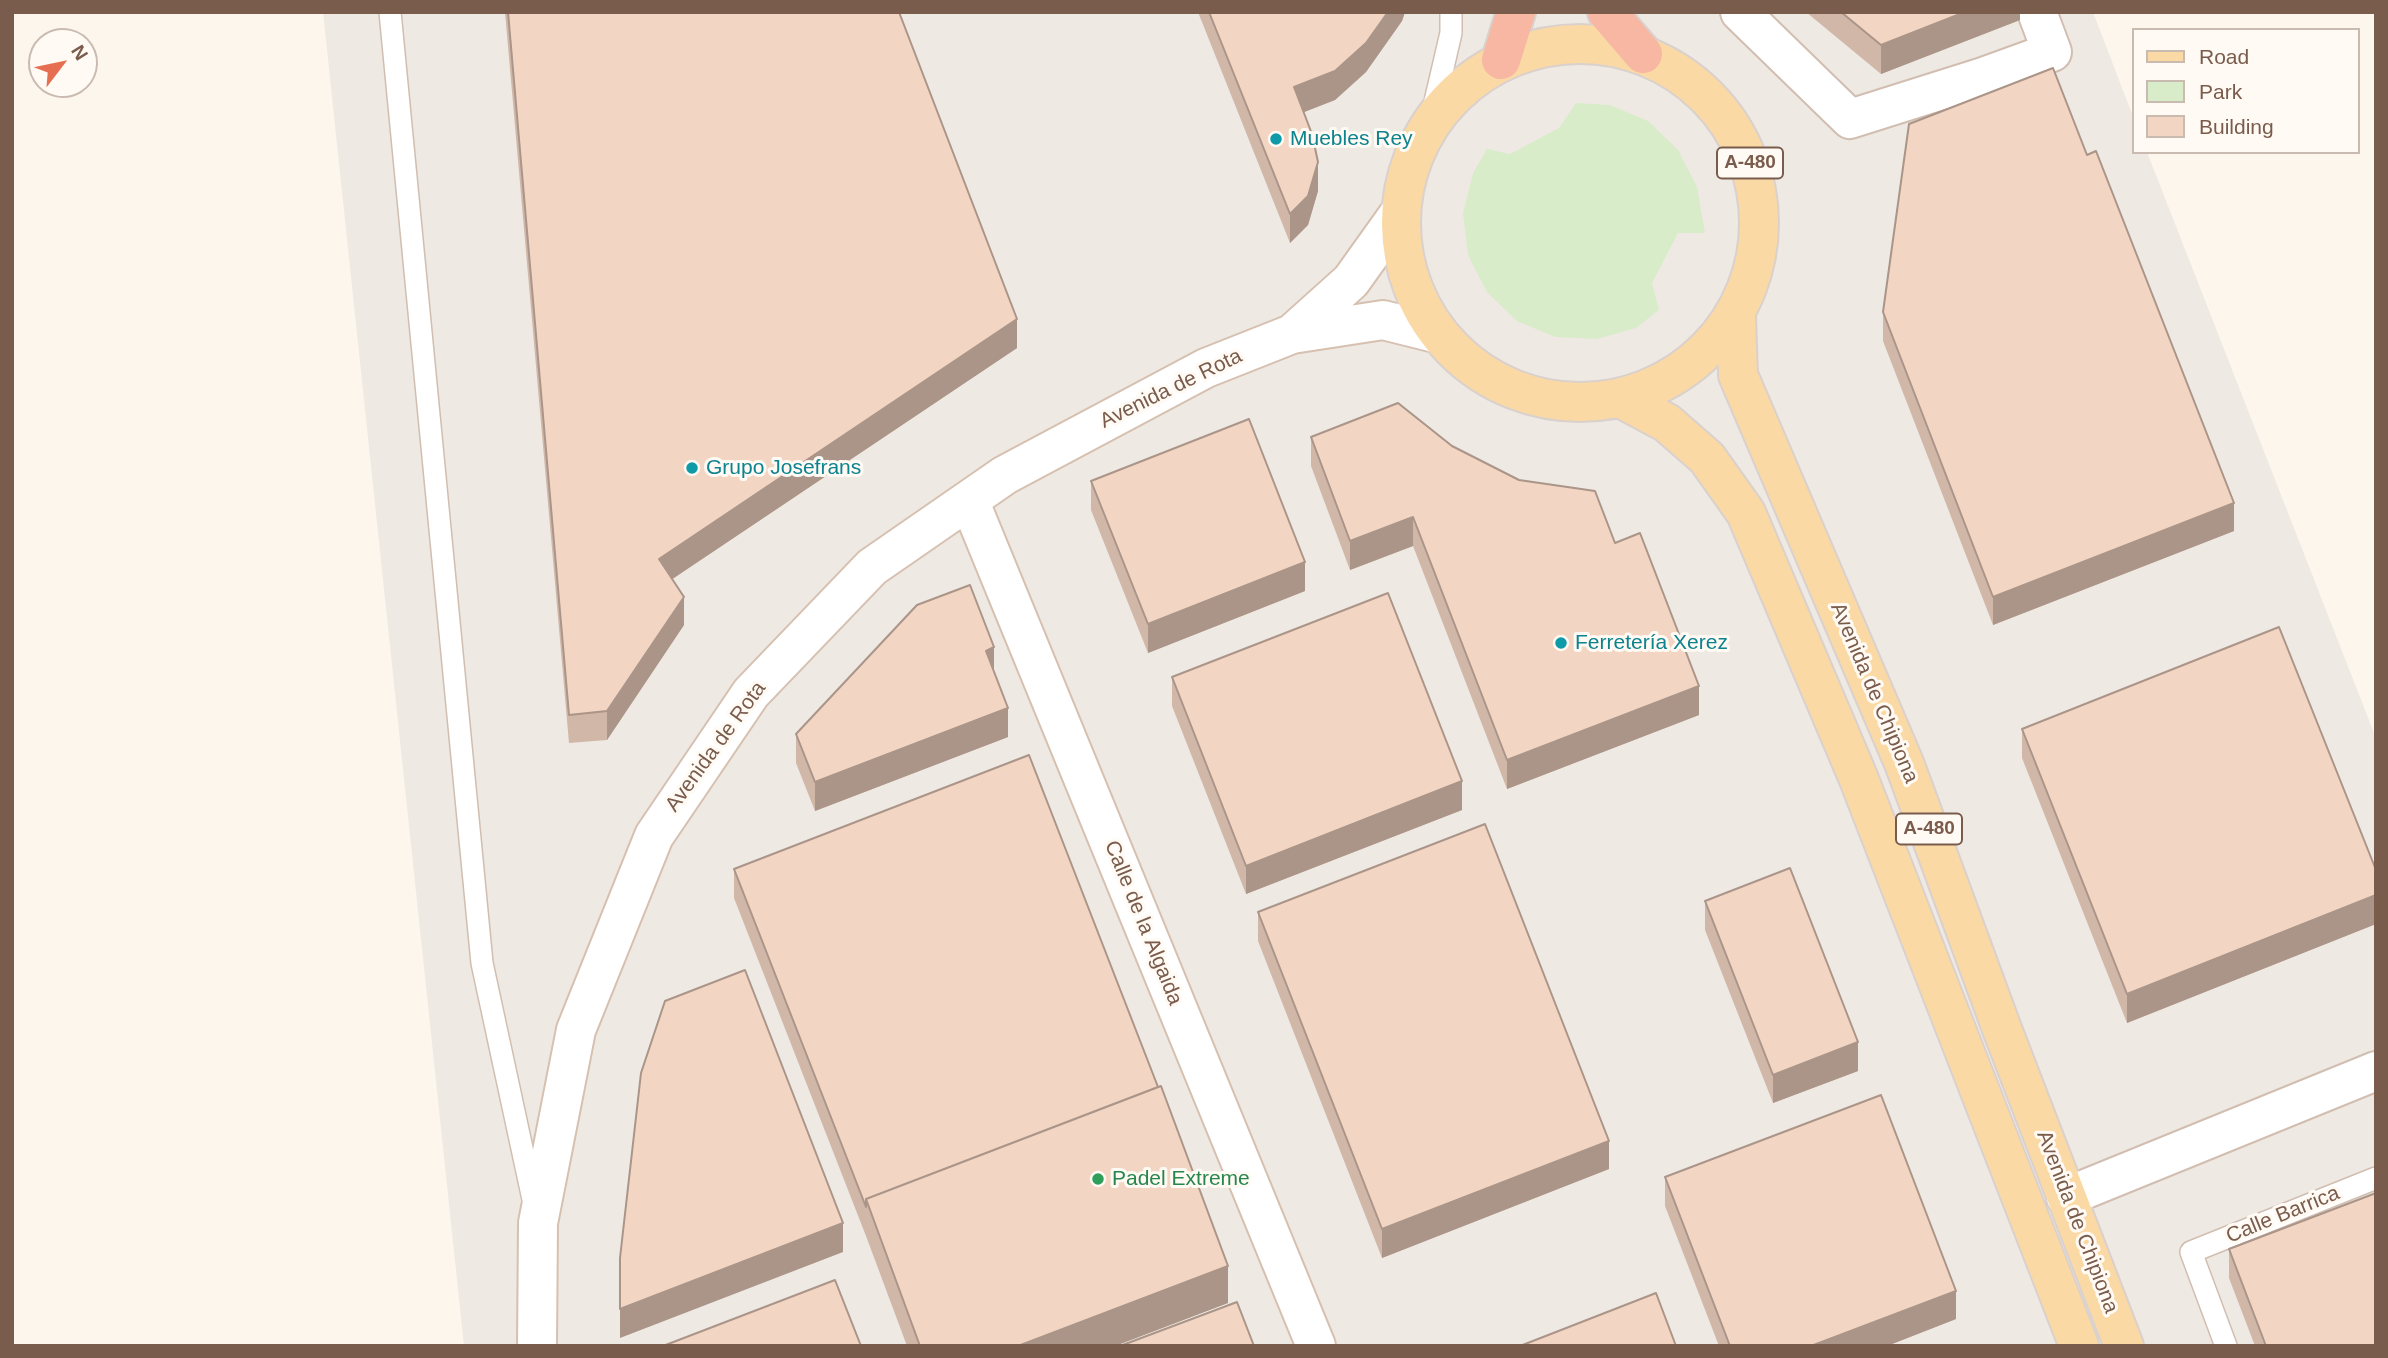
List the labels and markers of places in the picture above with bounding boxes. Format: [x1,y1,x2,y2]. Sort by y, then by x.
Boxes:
place label: Muebles Rey [1290,126,1413,152]
marker: Muebles Rey [1268,131,1284,147]
place label: Grupo Josefrans [706,455,861,481]
marker: Grupo Josefrans [684,460,700,476]
place label: Ferretería Xerez [1575,630,1728,656]
marker: Ferretería Xerez [1553,635,1569,651]
place label: Padel Extreme [1112,1166,1250,1192]
marker: Padel Extreme [1090,1171,1106,1187]

